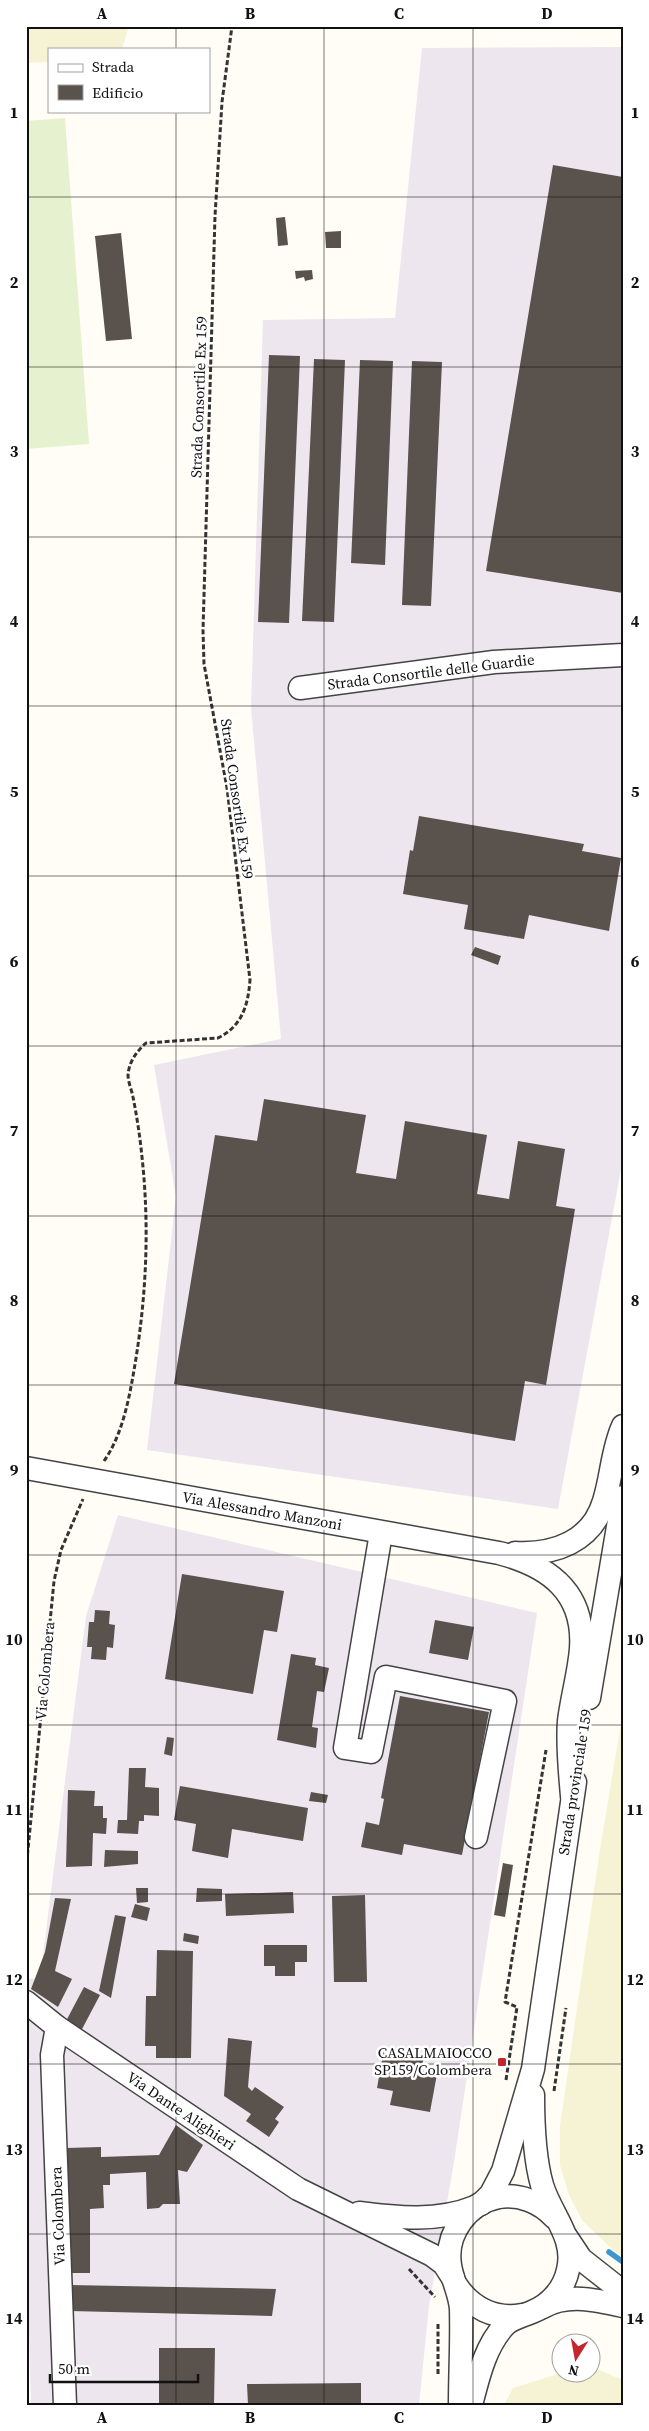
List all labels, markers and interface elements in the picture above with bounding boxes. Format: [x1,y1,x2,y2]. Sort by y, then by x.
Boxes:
text: A [97,2,108,24]
text: B [245,2,256,24]
text: C [394,2,404,24]
text: D [541,2,553,24]
legend [48,48,210,112]
text: Strada [92,56,135,77]
text: Edificio [92,82,143,103]
text: 1 [10,101,18,123]
text: 1 [631,101,639,123]
text: 2 [10,271,19,293]
text: 2 [631,271,640,293]
street label: Strada Consortile Ex 159 [185,316,212,478]
text: 3 [10,440,19,462]
text: 3 [631,440,640,462]
text: 4 [10,610,19,632]
text: 4 [631,610,640,632]
street label: Strada Consortile delle Guardie [326,648,536,695]
street label: Strada Consortile Ex 159 [216,717,259,880]
text: 5 [10,780,19,802]
text: 5 [631,780,640,802]
text: 6 [10,950,19,972]
text: 6 [631,950,640,972]
text: 7 [10,1119,19,1141]
text: 7 [631,1119,640,1141]
text: 8 [10,1289,18,1311]
text: 8 [631,1289,639,1311]
text: 9 [10,1459,19,1481]
text: 9 [631,1459,640,1481]
street label: Via Alessandro Manzoni [181,1486,344,1535]
street label: Via Colombera [30,1620,59,1721]
text: 10 [5,1628,23,1650]
text: 10 [626,1628,644,1650]
street label: Strada provinciale 159 [553,1707,596,1856]
text: 11 [5,1798,23,1820]
text: 11 [626,1798,644,1820]
text: 12 [5,1968,23,1990]
text: 12 [626,1968,644,1990]
place label: CASALMAIOCCO SP159/Colombera [374,2042,492,2080]
marker: CASALMAIOCCO SP159/Colombera [496,2056,508,2068]
street label: Via Dante Alighieri [123,2066,240,2155]
text: 13 [5,2138,23,2160]
text: 13 [626,2138,644,2160]
street label: Via Colombera [45,2166,70,2266]
text: 14 [5,2307,23,2329]
text: 14 [626,2307,644,2329]
north arrow [552,2334,602,2384]
scale bar [50,2351,198,2383]
text: 50 m [58,2358,90,2379]
text: N [567,2360,580,2382]
text: A [97,2406,108,2428]
text: B [245,2406,256,2428]
text: C [394,2406,404,2428]
text: D [541,2406,553,2428]

